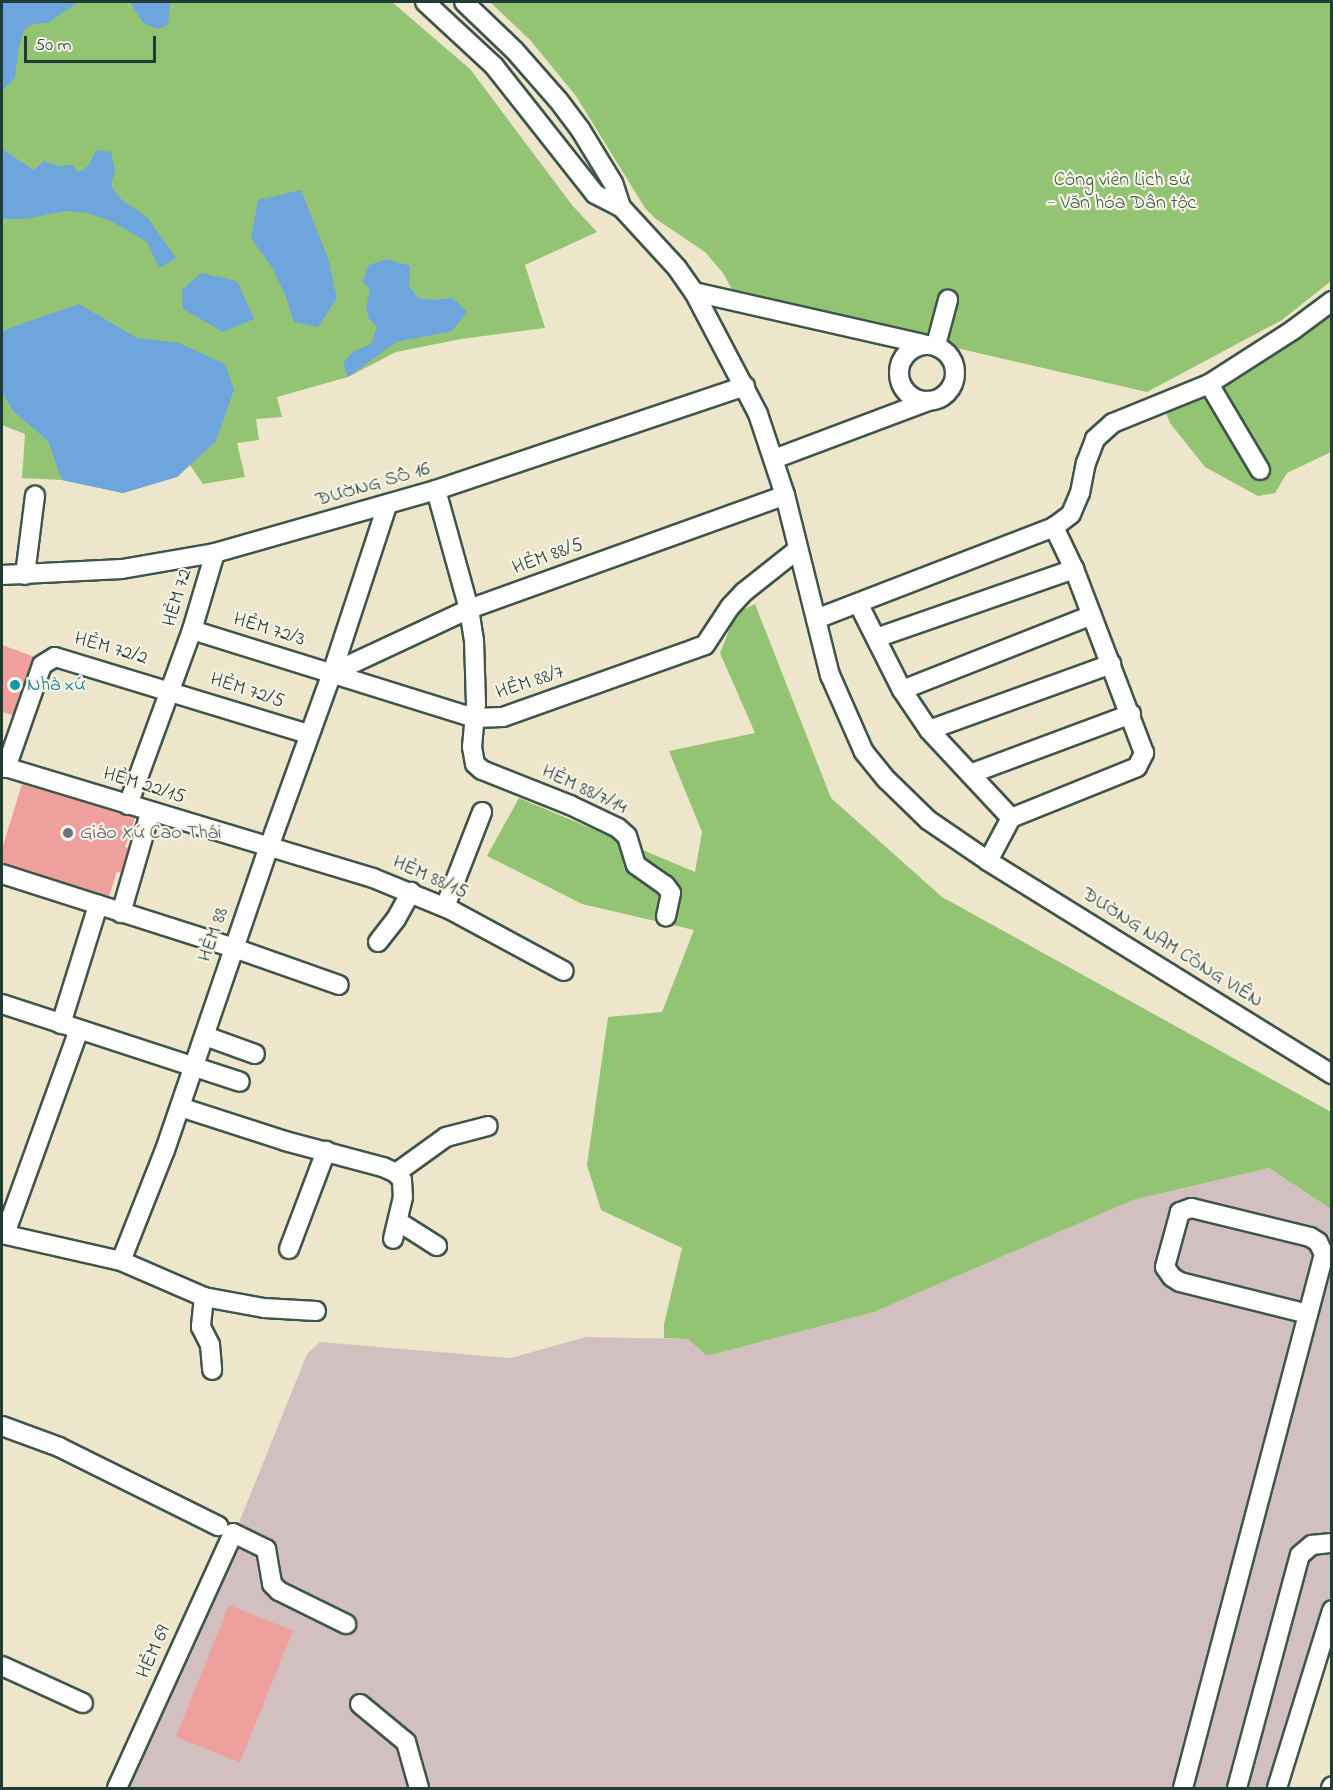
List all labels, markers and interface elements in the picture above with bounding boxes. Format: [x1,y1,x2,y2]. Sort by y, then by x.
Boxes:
scale bar [27,24,159,62]
text: 50 m [35,33,72,59]
park label: Công viên Lịch sử - Văn hóa Dân tộc [1048,168,1196,215]
street label: ĐƯỜNG SỐ 16 [313,457,433,513]
street label: HẺM 88/5 [509,533,587,581]
street label: HẺM 72 [158,566,198,630]
street label: HẺM 72/3 [230,608,308,652]
street label: HẺM 72/2 [72,627,150,671]
street label: HẺM 88/7 [493,661,567,705]
street label: HẺM 72/5 [207,668,287,714]
place label: Nhà xứ [27,673,85,697]
marker: Nhà xứ [8,678,22,692]
street label: HẺM 88/7/14 [538,760,630,820]
street label: HẺM 22/15 [100,762,188,810]
place label: Giáo Xứ Cao Thái [80,821,221,845]
marker: Giáo Xứ Cao Thái [61,826,75,840]
street label: HẺM 88/15 [389,851,471,905]
street label: ĐƯỜNG NAM CÔNG VIÊN [1077,883,1267,1013]
street label: HẺM 88 [194,905,234,965]
street label: HẺM 69 [132,1622,176,1682]

